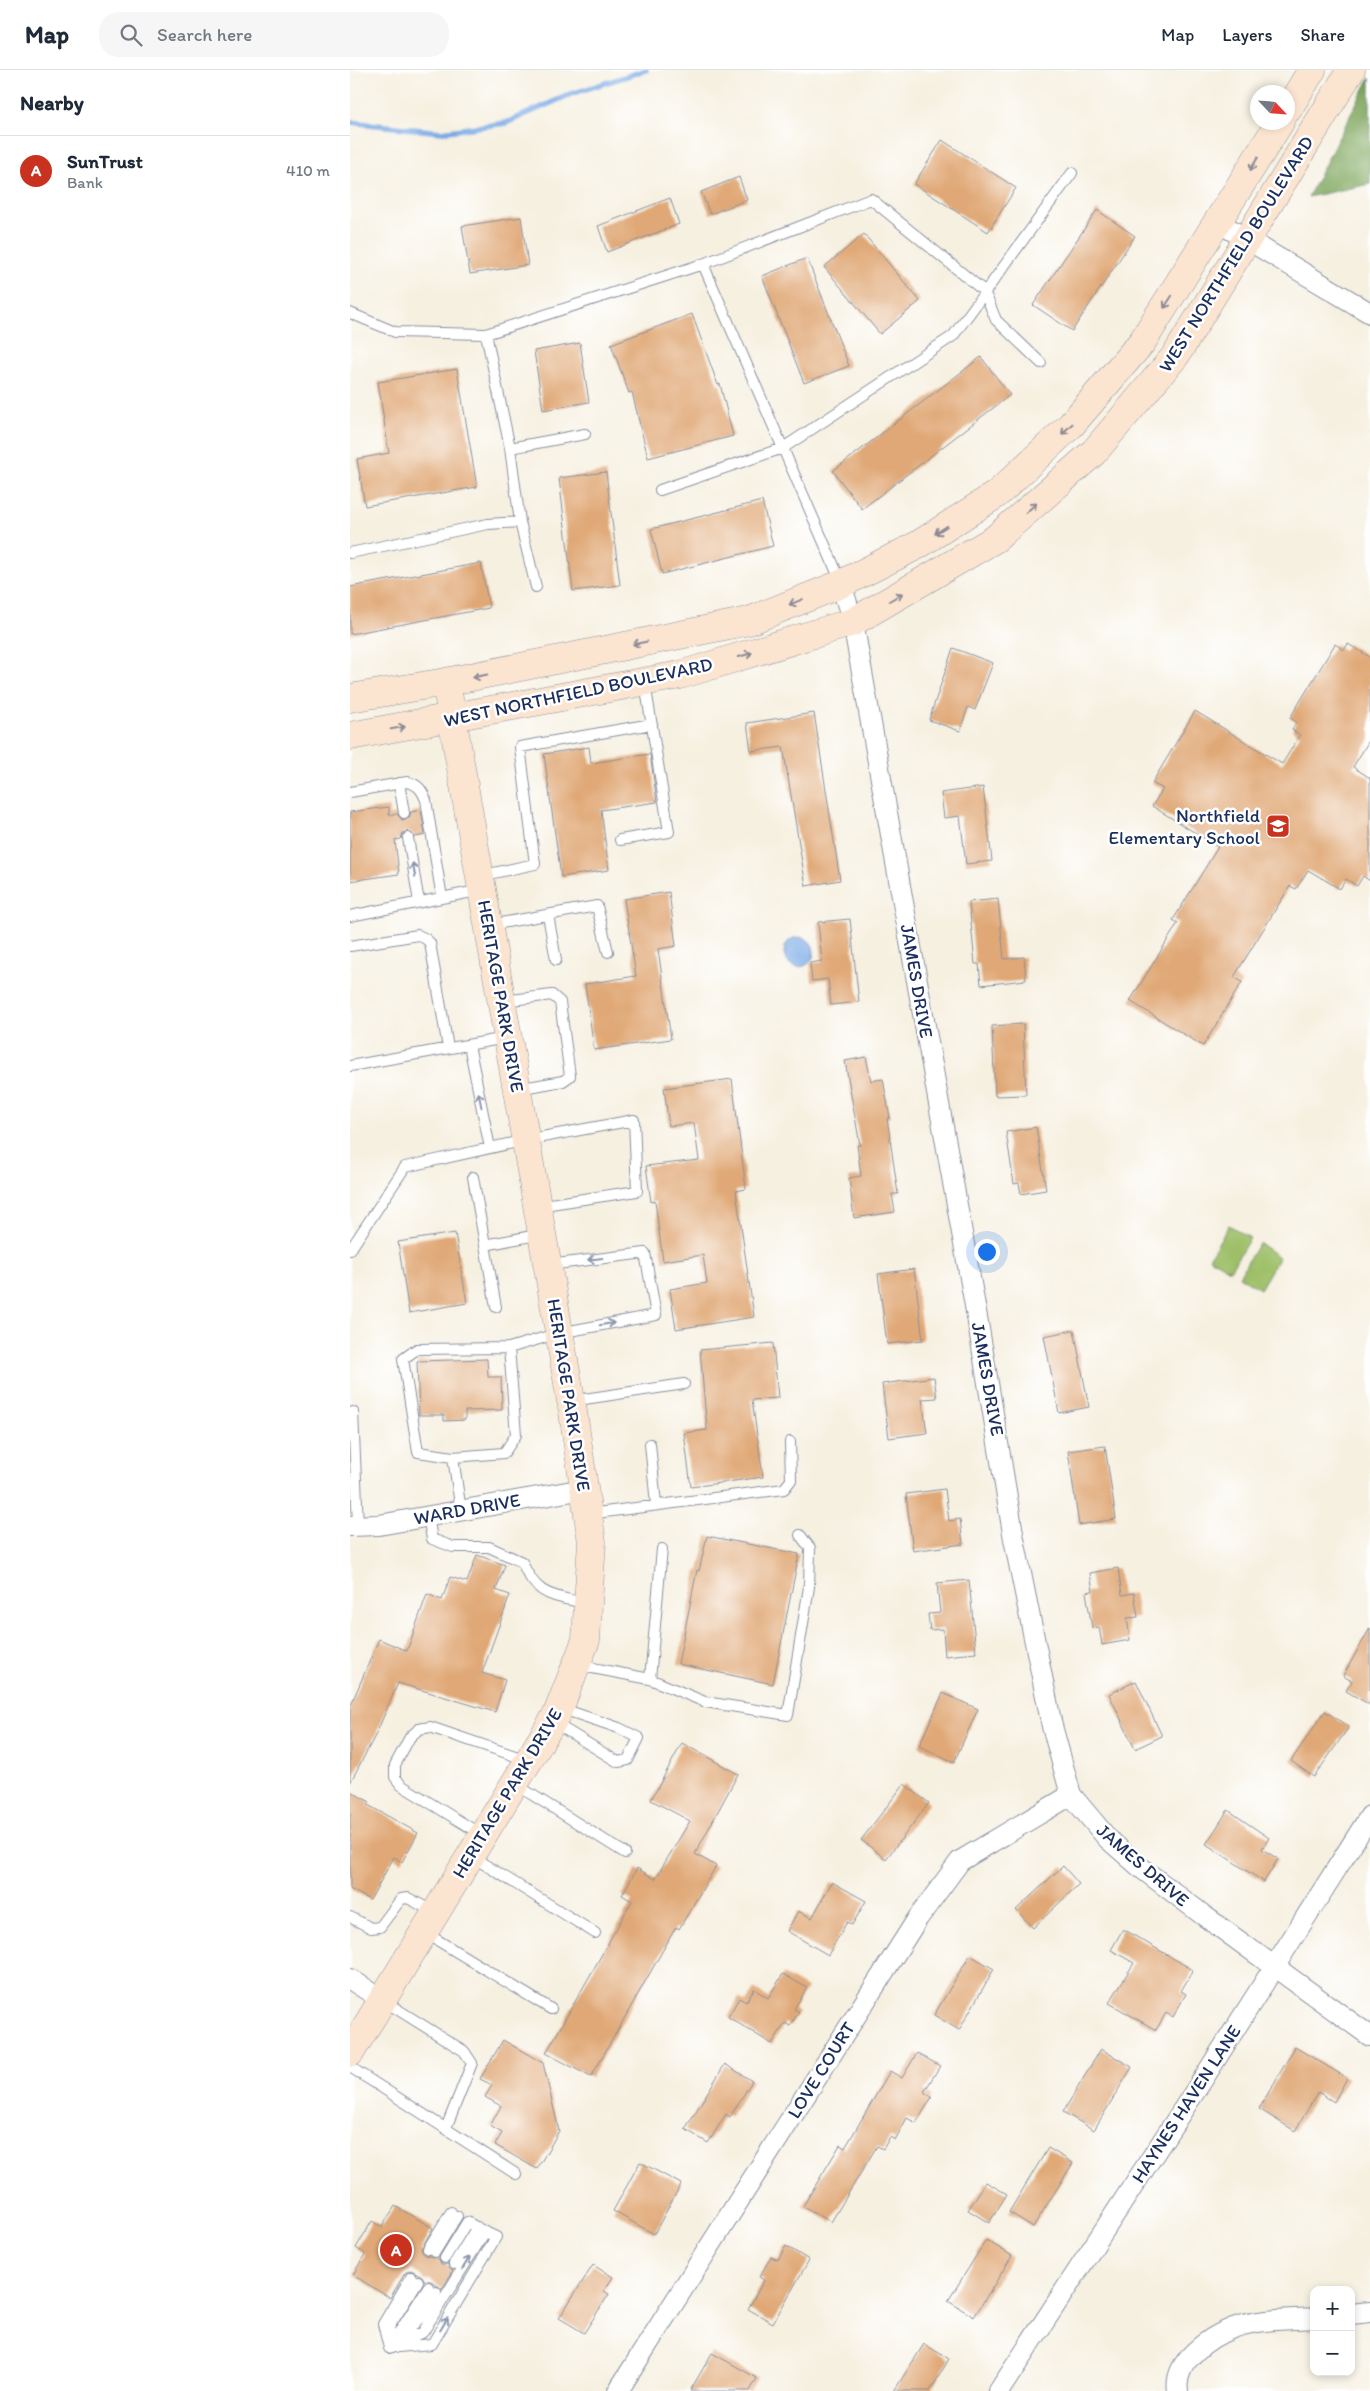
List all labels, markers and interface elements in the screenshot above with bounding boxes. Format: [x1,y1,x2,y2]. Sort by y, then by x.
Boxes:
search box [99,12,449,57]
text: Map [25,20,69,49]
icon: search [117,21,145,49]
text: Search here [157,23,252,46]
text: Map [1161,24,1194,46]
text: Layers [1222,24,1272,46]
text: Share [1300,24,1345,46]
north arrow [1250,85,1295,130]
text: Nearby [20,90,84,115]
street label: WEST NORTHFIELD BOULEVARD [1154,132,1318,376]
text: SunTrust [67,150,143,173]
one-way arrow [1249,157,1259,171]
text: A [31,161,41,180]
text: 410 m [286,161,330,180]
text: Bank [67,173,103,192]
one-way arrow [1162,294,1172,308]
one-way arrow [1061,422,1073,434]
one-way arrow [1024,502,1037,513]
one-way arrow [934,525,948,535]
one-way arrow [888,591,902,601]
one-way arrow [789,598,804,607]
one-way arrow [632,639,648,648]
one-way arrow [737,650,752,659]
street label: WEST NORTHFIELD BOULEVARD [441,652,715,732]
one-way arrow [473,671,489,681]
one-way arrow [390,723,406,733]
place label: Northfield Elementary School [1108,804,1261,849]
school or university icon: Northfield Elementary School [1265,813,1291,839]
one-way arrow [408,862,418,878]
street label: HERITAGE PARK DRIVE [473,898,529,1094]
street label: JAMES DRIVE [896,922,938,1040]
one-way arrow [475,1092,485,1108]
your location [974,1239,1000,1265]
one-way arrow [587,1254,603,1264]
street label: HERITAGE PARK DRIVE [542,1297,596,1493]
one-way arrow [598,1318,614,1328]
street label: JAMES DRIVE [967,1320,1009,1438]
street label: WARD DRIVE [412,1488,522,1530]
street label: HERITAGE PARK DRIVE [447,1704,567,1882]
street label: JAMES DRIVE [1092,1819,1194,1911]
street label: LOVE COURT [782,2017,860,2123]
street label: HAYNES HAVEN LANE [1126,2021,1246,2187]
pin: A [380,2231,412,2269]
one-way arrow [461,2256,471,2270]
map controls [1310,2286,1355,2376]
button: + [1310,2286,1355,2331]
one-way arrow [440,2317,450,2331]
button: − [1310,2331,1355,2376]

